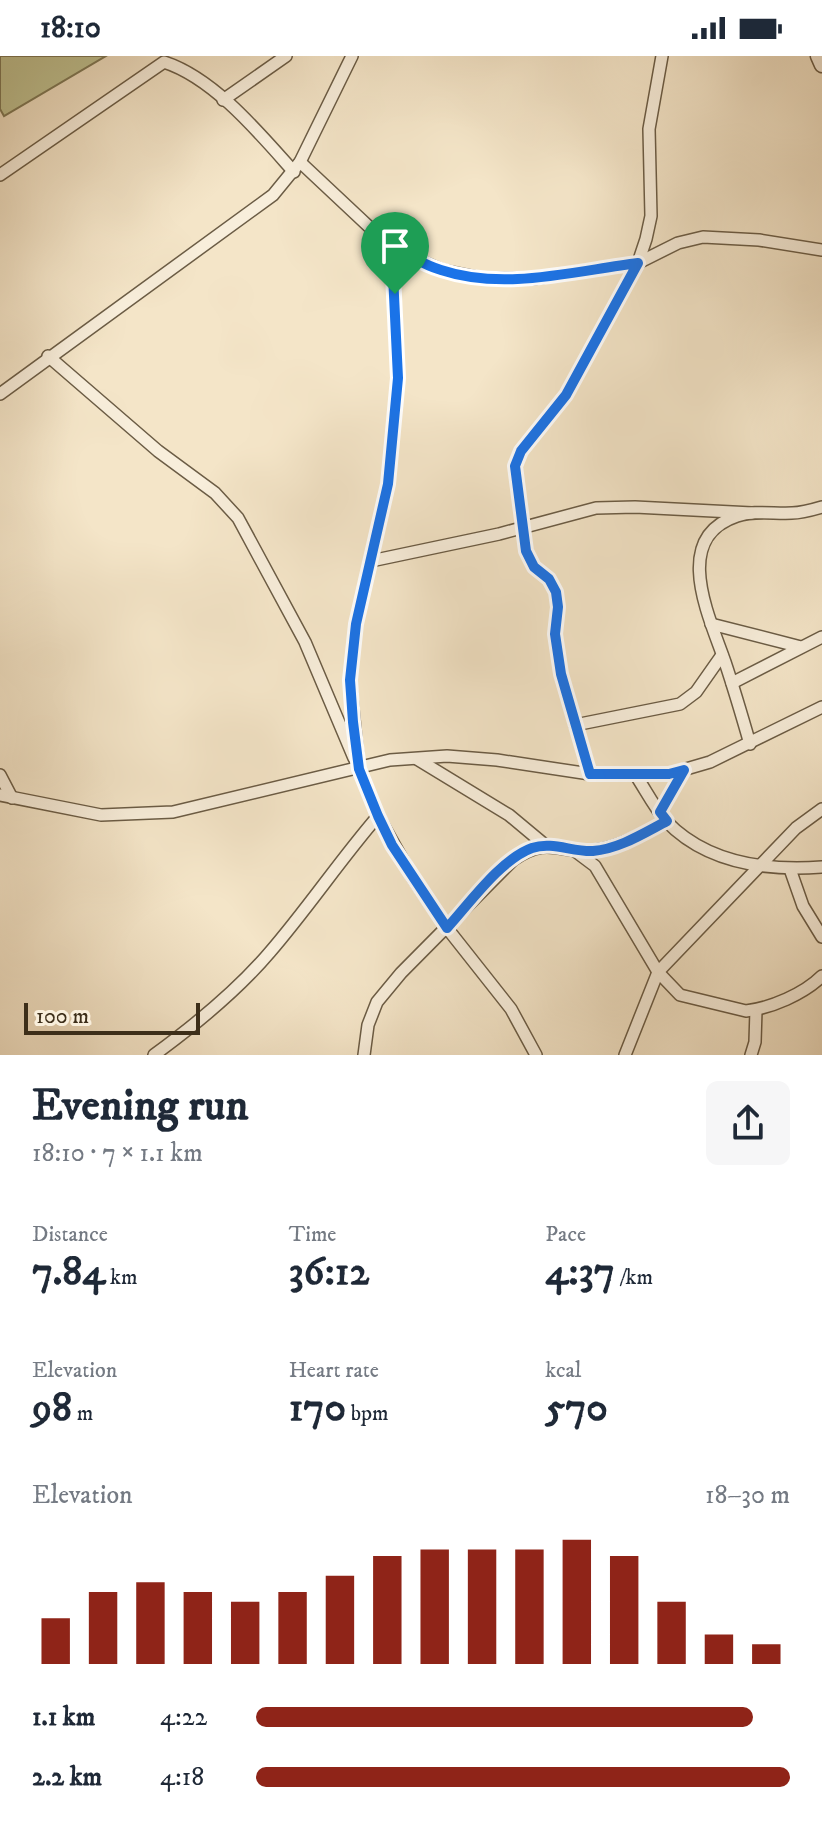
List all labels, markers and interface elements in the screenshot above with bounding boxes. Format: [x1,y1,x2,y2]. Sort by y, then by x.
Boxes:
text: 18:10 [40,10,101,47]
pin [361,212,429,294]
icon: arrive [373,224,417,268]
scale bar [24,999,200,1035]
text: 100 m [36,1003,89,1030]
text: Evening run [32,1079,249,1134]
button: share [706,1081,790,1165]
text: 18:10 · 7 × 1.1 km [32,1137,203,1170]
text: Distance [32,1221,108,1248]
text: Time [289,1221,336,1248]
text: Pace [545,1221,586,1248]
text: 7.84 [32,1248,105,1298]
text: 36:12 [289,1248,369,1298]
text: 4:37 [545,1248,615,1298]
text: km [105,1264,138,1291]
text: /km [615,1264,653,1291]
text: Elevation [32,1357,117,1384]
text: Heart rate [289,1357,379,1384]
text: kcal [545,1357,581,1384]
text: 98 [32,1384,72,1434]
text: 170 [289,1384,346,1434]
text: 570 [545,1384,608,1434]
text: m [72,1400,93,1427]
text: bpm [346,1400,389,1427]
text: Elevation [32,1479,133,1512]
text: 18–30 m [705,1479,790,1512]
text: 1.1 km [32,1701,95,1734]
text: 4:22 [160,1701,207,1734]
text: 2.2 km [32,1761,102,1794]
text: 4:18 [160,1761,204,1794]

